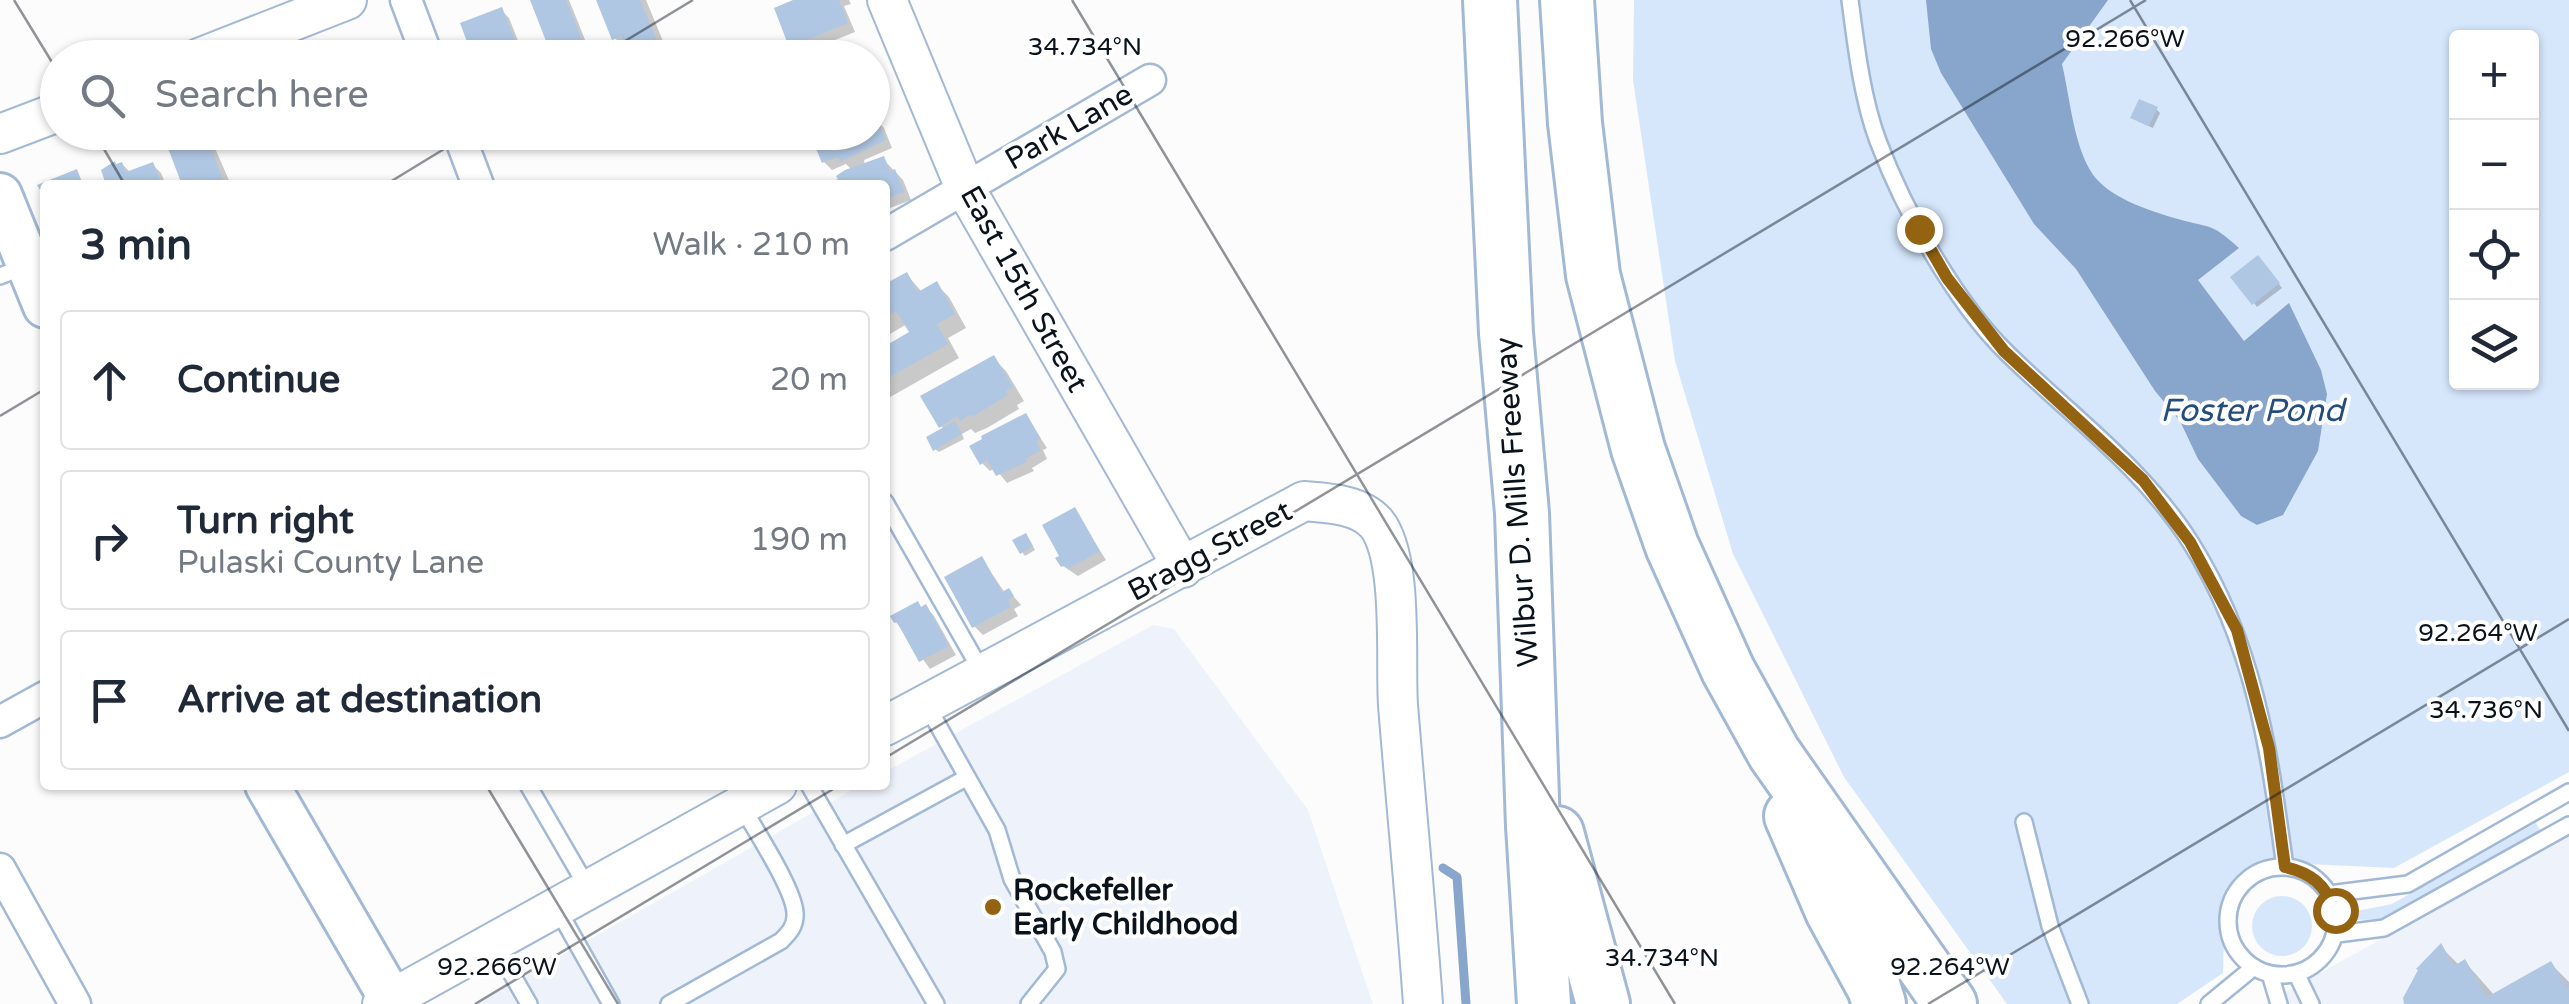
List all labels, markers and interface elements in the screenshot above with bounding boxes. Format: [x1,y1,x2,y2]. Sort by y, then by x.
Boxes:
text: 92.266°W [2065,24,2185,54]
map controls [2449,30,2539,390]
button: + [2449,30,2539,120]
text: 34.734°N [1028,32,1142,62]
search box [40,40,890,150]
icon: search [75,68,130,123]
text: Search here [155,72,369,118]
street label: Park Lane [999,76,1139,178]
button: − [2449,120,2539,210]
street label: East 15th Street [952,179,1096,399]
route end [1897,207,1943,253]
button: locate [2449,210,2539,300]
text: 3 min [80,220,192,271]
text: Walk · 210 m [653,226,850,264]
button: layers [2449,300,2539,390]
street label: Wilbur D. Mills Freeway [1487,336,1547,668]
icon: ahead [82,353,137,408]
text: Continue [177,357,340,403]
text: 20 m [770,361,848,399]
water label: Foster Pond [2160,392,2348,430]
street label: Bragg Street [1122,492,1298,610]
text: Turn right [177,498,354,544]
icon: right [82,513,137,568]
text: 190 m [750,521,848,559]
text: Pulaski County Lane [177,544,484,582]
text: 92.264°W [2418,618,2538,648]
icon: arrive [82,673,137,728]
text: Arrive at destination [177,677,542,723]
text: 34.736°N [2429,695,2543,725]
place label: Rockefeller Early Childhood [1013,872,1238,943]
route start [2313,888,2359,934]
marker: Rockefeller Early Childhood [982,896,1004,918]
text: 34.734°N [1605,943,1719,973]
text: 92.266°W [437,952,557,982]
text: 92.264°W [1890,952,2010,982]

